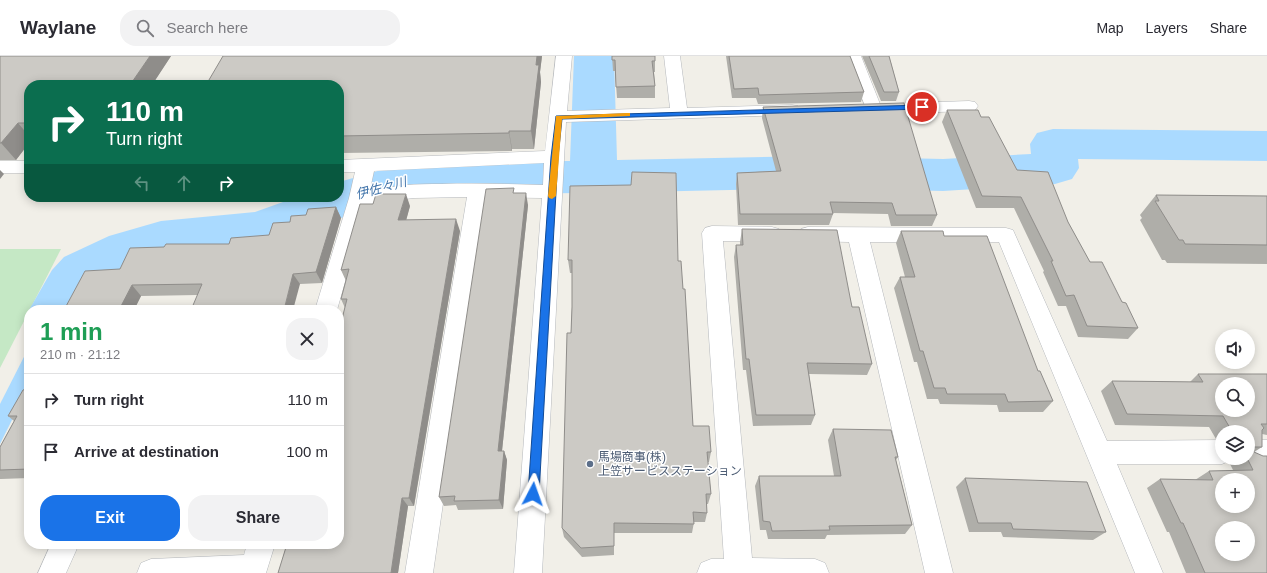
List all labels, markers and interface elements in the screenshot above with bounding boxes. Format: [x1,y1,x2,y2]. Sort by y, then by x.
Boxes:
search box [120,10,400,46]
text: Waylane [20,17,96,38]
icon: search [134,17,156,39]
text: Search here [166,19,248,36]
text: Map [1096,20,1124,36]
text: Layers [1146,20,1188,36]
text: Share [1210,20,1247,36]
pin [905,90,939,124]
icon: right [40,96,92,148]
text: 110 m [106,96,184,127]
icon: arrive [911,96,933,118]
text: Turn right [106,129,182,149]
icon: left [131,172,153,194]
icon: ahead [173,172,195,194]
icon: right [215,172,237,194]
water label: 伊佐々川 [354,174,410,202]
text: 1 min [40,318,103,345]
button: close [286,318,328,360]
map controls [1215,329,1255,561]
button: sound [1215,329,1255,369]
text: 210 m · 21:12 [40,347,120,362]
button: search [1215,377,1255,417]
icon: right [40,389,62,411]
text: Turn right [74,391,144,408]
text: 110 m [287,391,328,408]
button: layers [1215,425,1255,465]
icon: arrive [40,441,62,463]
text: Arrive at destination [74,443,219,460]
text: 100 m [286,443,328,460]
place label: 馬場商事(株) 上笠サービスステーション [598,450,742,478]
marker: 馬場商事(株) 上笠サービスステーション [585,459,595,469]
position arrow [512,473,554,515]
button: + [1215,473,1255,513]
button: Exit [40,495,180,541]
button: Share [188,495,328,541]
button: − [1215,521,1255,561]

